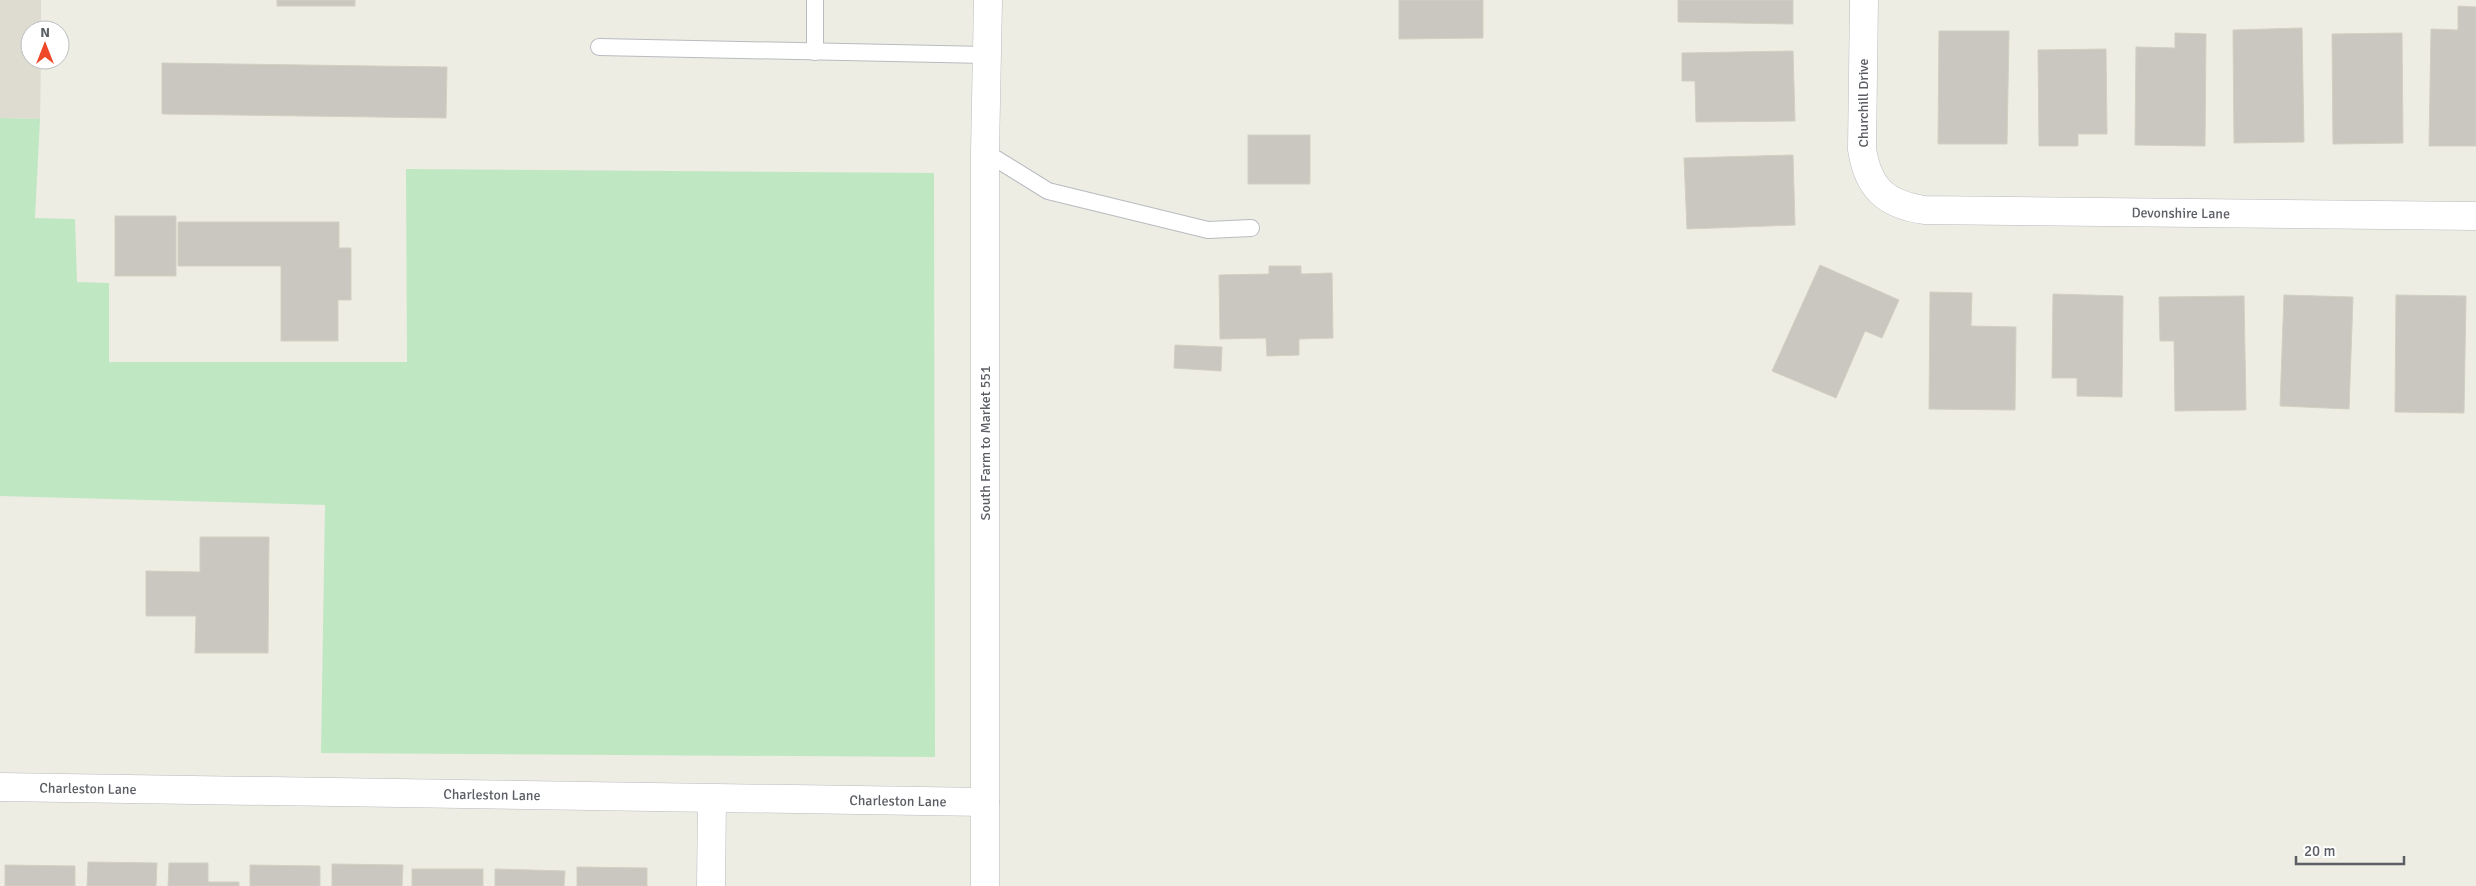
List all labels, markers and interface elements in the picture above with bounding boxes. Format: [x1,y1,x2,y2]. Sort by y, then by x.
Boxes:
north arrow [20,20,70,70]
text: N [40,24,50,41]
street label: Churchill Drive [1855,58,1872,148]
street label: Devonshire Lane [2131,204,2230,222]
street label: South Farm to Market 551 [977,366,994,520]
street label: Charleston Lane [39,779,137,798]
street label: Charleston Lane [443,785,541,804]
street label: Charleston Lane [849,791,947,810]
scale bar [2296,834,2404,866]
text: 20 m [2304,842,2335,860]

